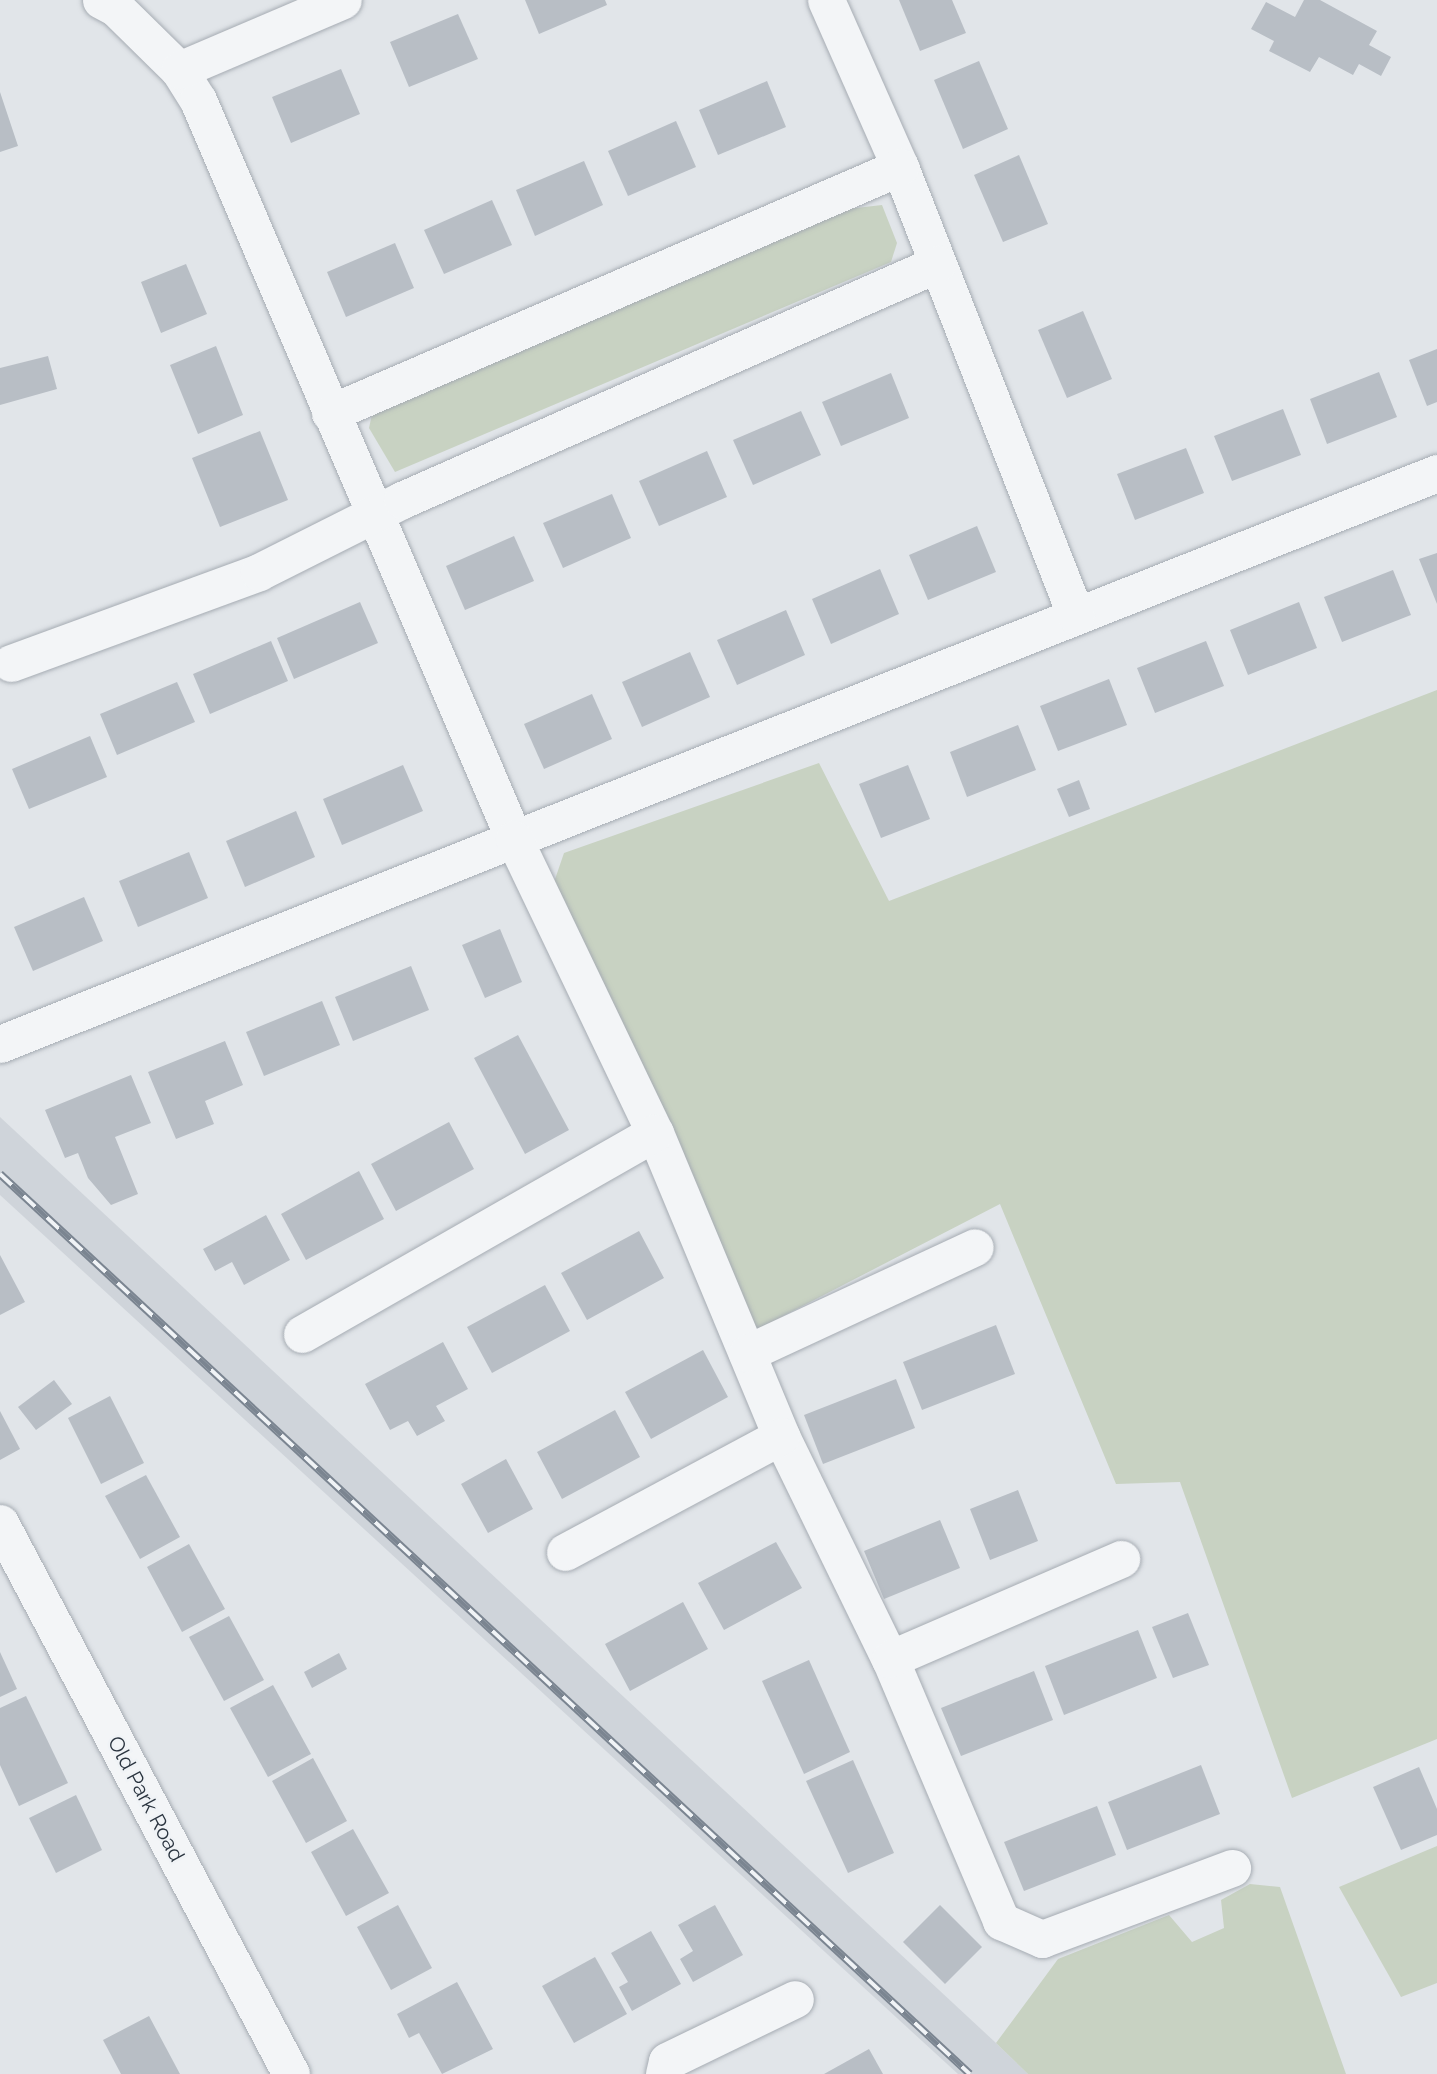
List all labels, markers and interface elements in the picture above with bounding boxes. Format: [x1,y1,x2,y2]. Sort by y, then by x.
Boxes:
street label: Old Park Road [102,1732,190,1866]

